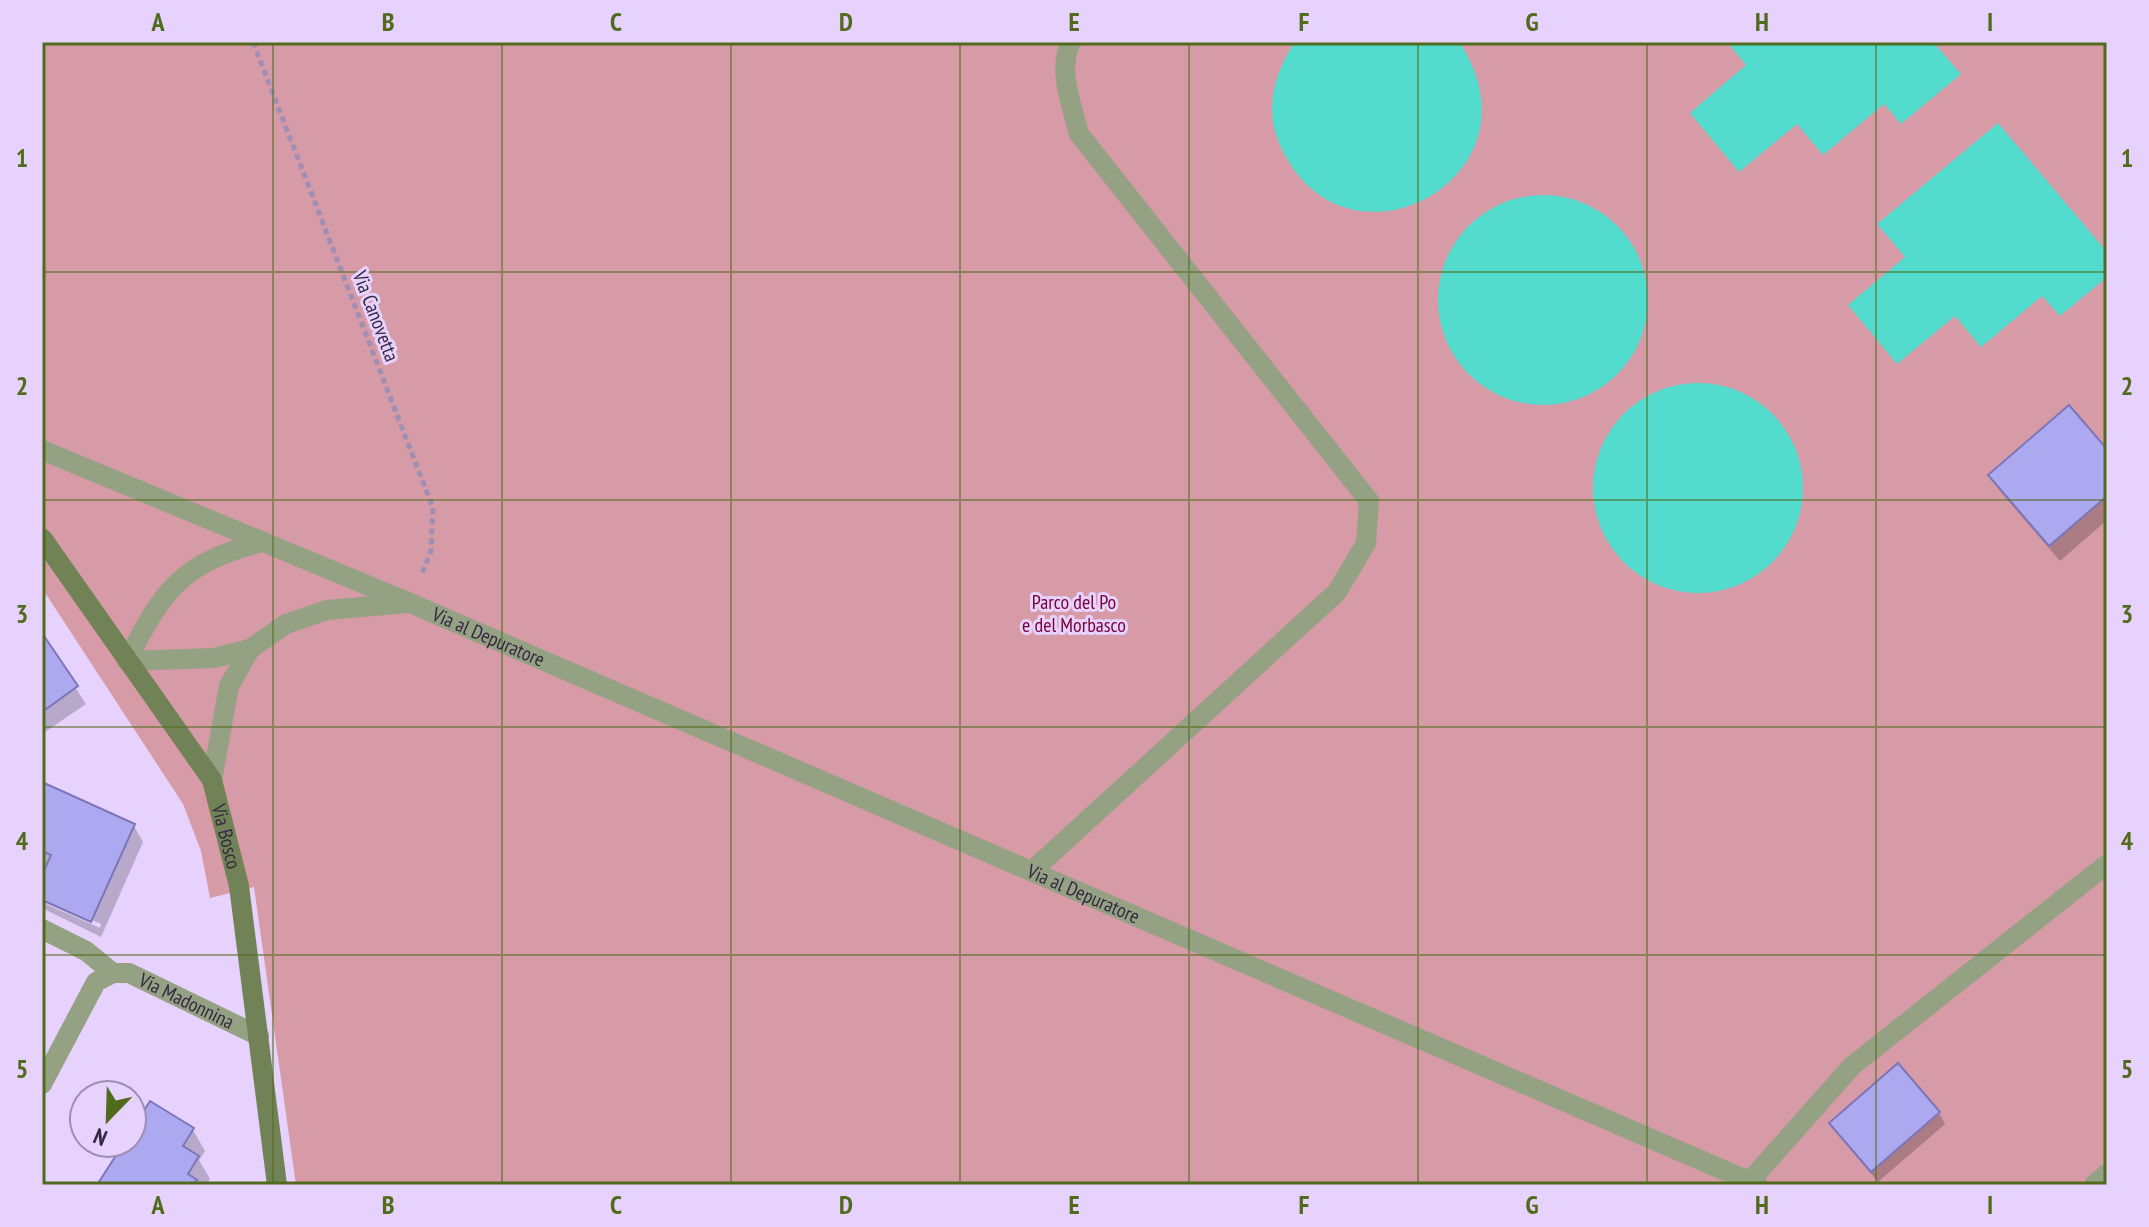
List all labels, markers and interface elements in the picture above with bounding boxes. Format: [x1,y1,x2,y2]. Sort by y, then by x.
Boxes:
text: A [150,5,165,38]
text: B [382,5,395,38]
text: C [610,5,622,38]
text: D [839,5,853,38]
text: E [1068,5,1080,38]
text: F [1299,5,1310,38]
text: G [1525,5,1539,38]
text: H [1755,5,1769,38]
text: I [1987,5,1993,38]
text: 1 [16,141,28,174]
text: 1 [2121,141,2133,174]
street label: Via Canovetta [346,266,405,365]
text: 2 [16,369,28,402]
text: 2 [2121,369,2133,402]
park label: Parco del Po e del Morbasco [1022,589,1126,638]
text: 3 [16,597,28,630]
text: 3 [2121,597,2133,630]
street label: Via al Depuratore [427,601,549,673]
street label: Via Bosco [205,800,247,872]
text: 4 [16,824,29,857]
text: 4 [2121,824,2134,857]
street label: Via al Depuratore [1022,858,1144,929]
street label: Via Madonnina [134,966,238,1035]
text: 5 [16,1052,28,1085]
text: 5 [2121,1052,2133,1085]
north arrow [68,1079,148,1159]
text: N [89,1122,111,1153]
text: A [150,1188,165,1221]
text: B [382,1188,395,1221]
text: C [610,1188,622,1221]
text: D [839,1188,853,1221]
text: E [1068,1188,1080,1221]
text: F [1299,1188,1310,1221]
text: G [1525,1188,1539,1221]
text: H [1755,1188,1769,1221]
text: I [1987,1188,1993,1221]

